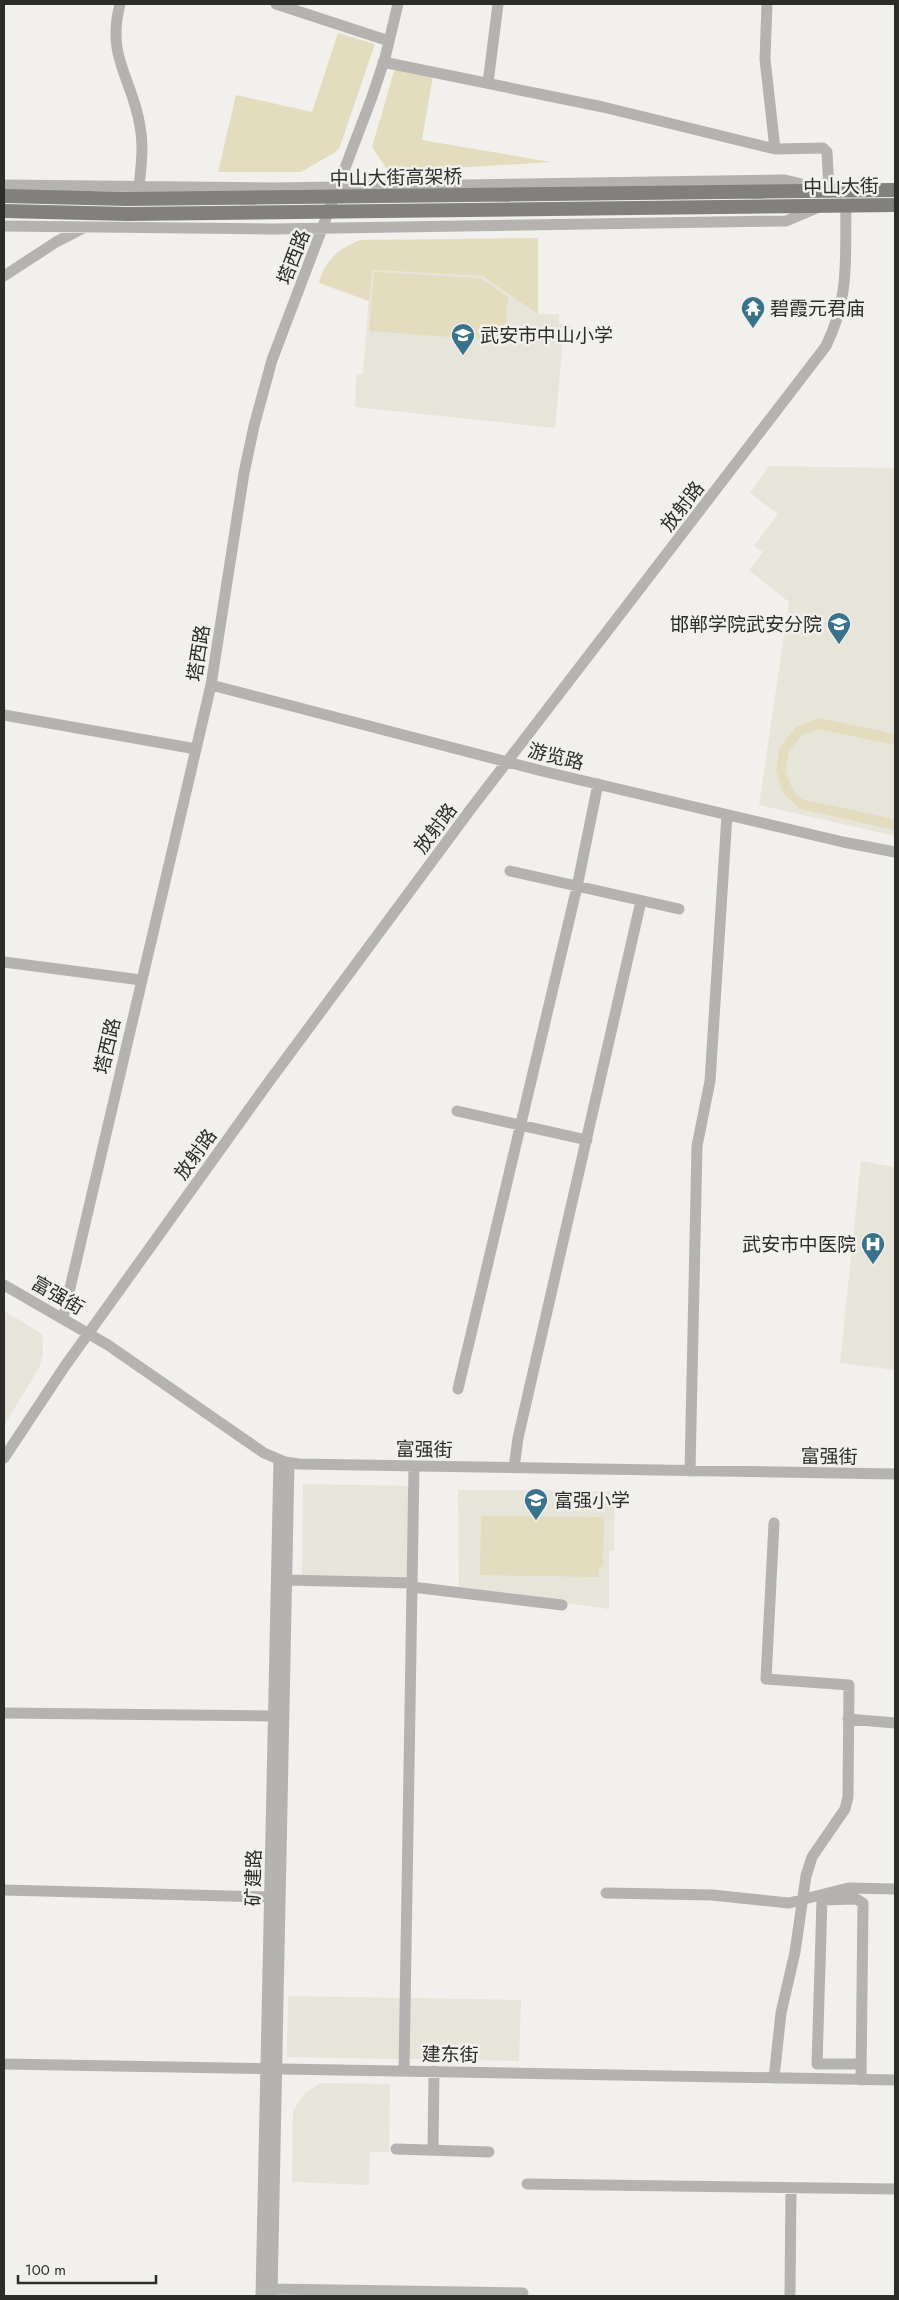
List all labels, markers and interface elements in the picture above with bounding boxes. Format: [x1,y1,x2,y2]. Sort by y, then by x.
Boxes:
street label: 中山大街高架桥 [329,163,463,192]
street label: 中山大街 [803,172,879,201]
street label: 塔西路 [271,226,316,289]
temple icon: 碧霞元君庙 [740,295,766,329]
place label: 碧霞元君庙 [770,295,865,322]
school or university icon: 武安市中山小学 [450,322,476,356]
place label: 武安市中山小学 [480,322,613,349]
street label: 放射路 [654,476,711,537]
place label: 邯郸学院武安分院 [670,611,822,638]
school or university icon: 邯郸学院武安分院 [826,611,852,645]
street label: 塔西路 [181,623,216,683]
street label: 游览路 [525,736,587,776]
street label: 放射路 [407,797,463,859]
street label: 塔西路 [88,1015,127,1077]
street label: 放射路 [168,1123,223,1185]
place label: 武安市中医院 [742,1231,856,1258]
hospital icon: 武安市中医院 [860,1231,886,1265]
street label: 富强街 [26,1269,89,1321]
street label: 富强街 [395,1436,453,1463]
street label: 富强街 [800,1443,858,1470]
school or university icon: 富强小学 [523,1487,549,1521]
place label: 富强小学 [554,1487,630,1514]
street label: 矿建路 [240,1849,267,1907]
street label: 建东街 [421,2041,479,2068]
scale bar [18,2252,155,2284]
text: 100 m [25,2259,66,2281]

